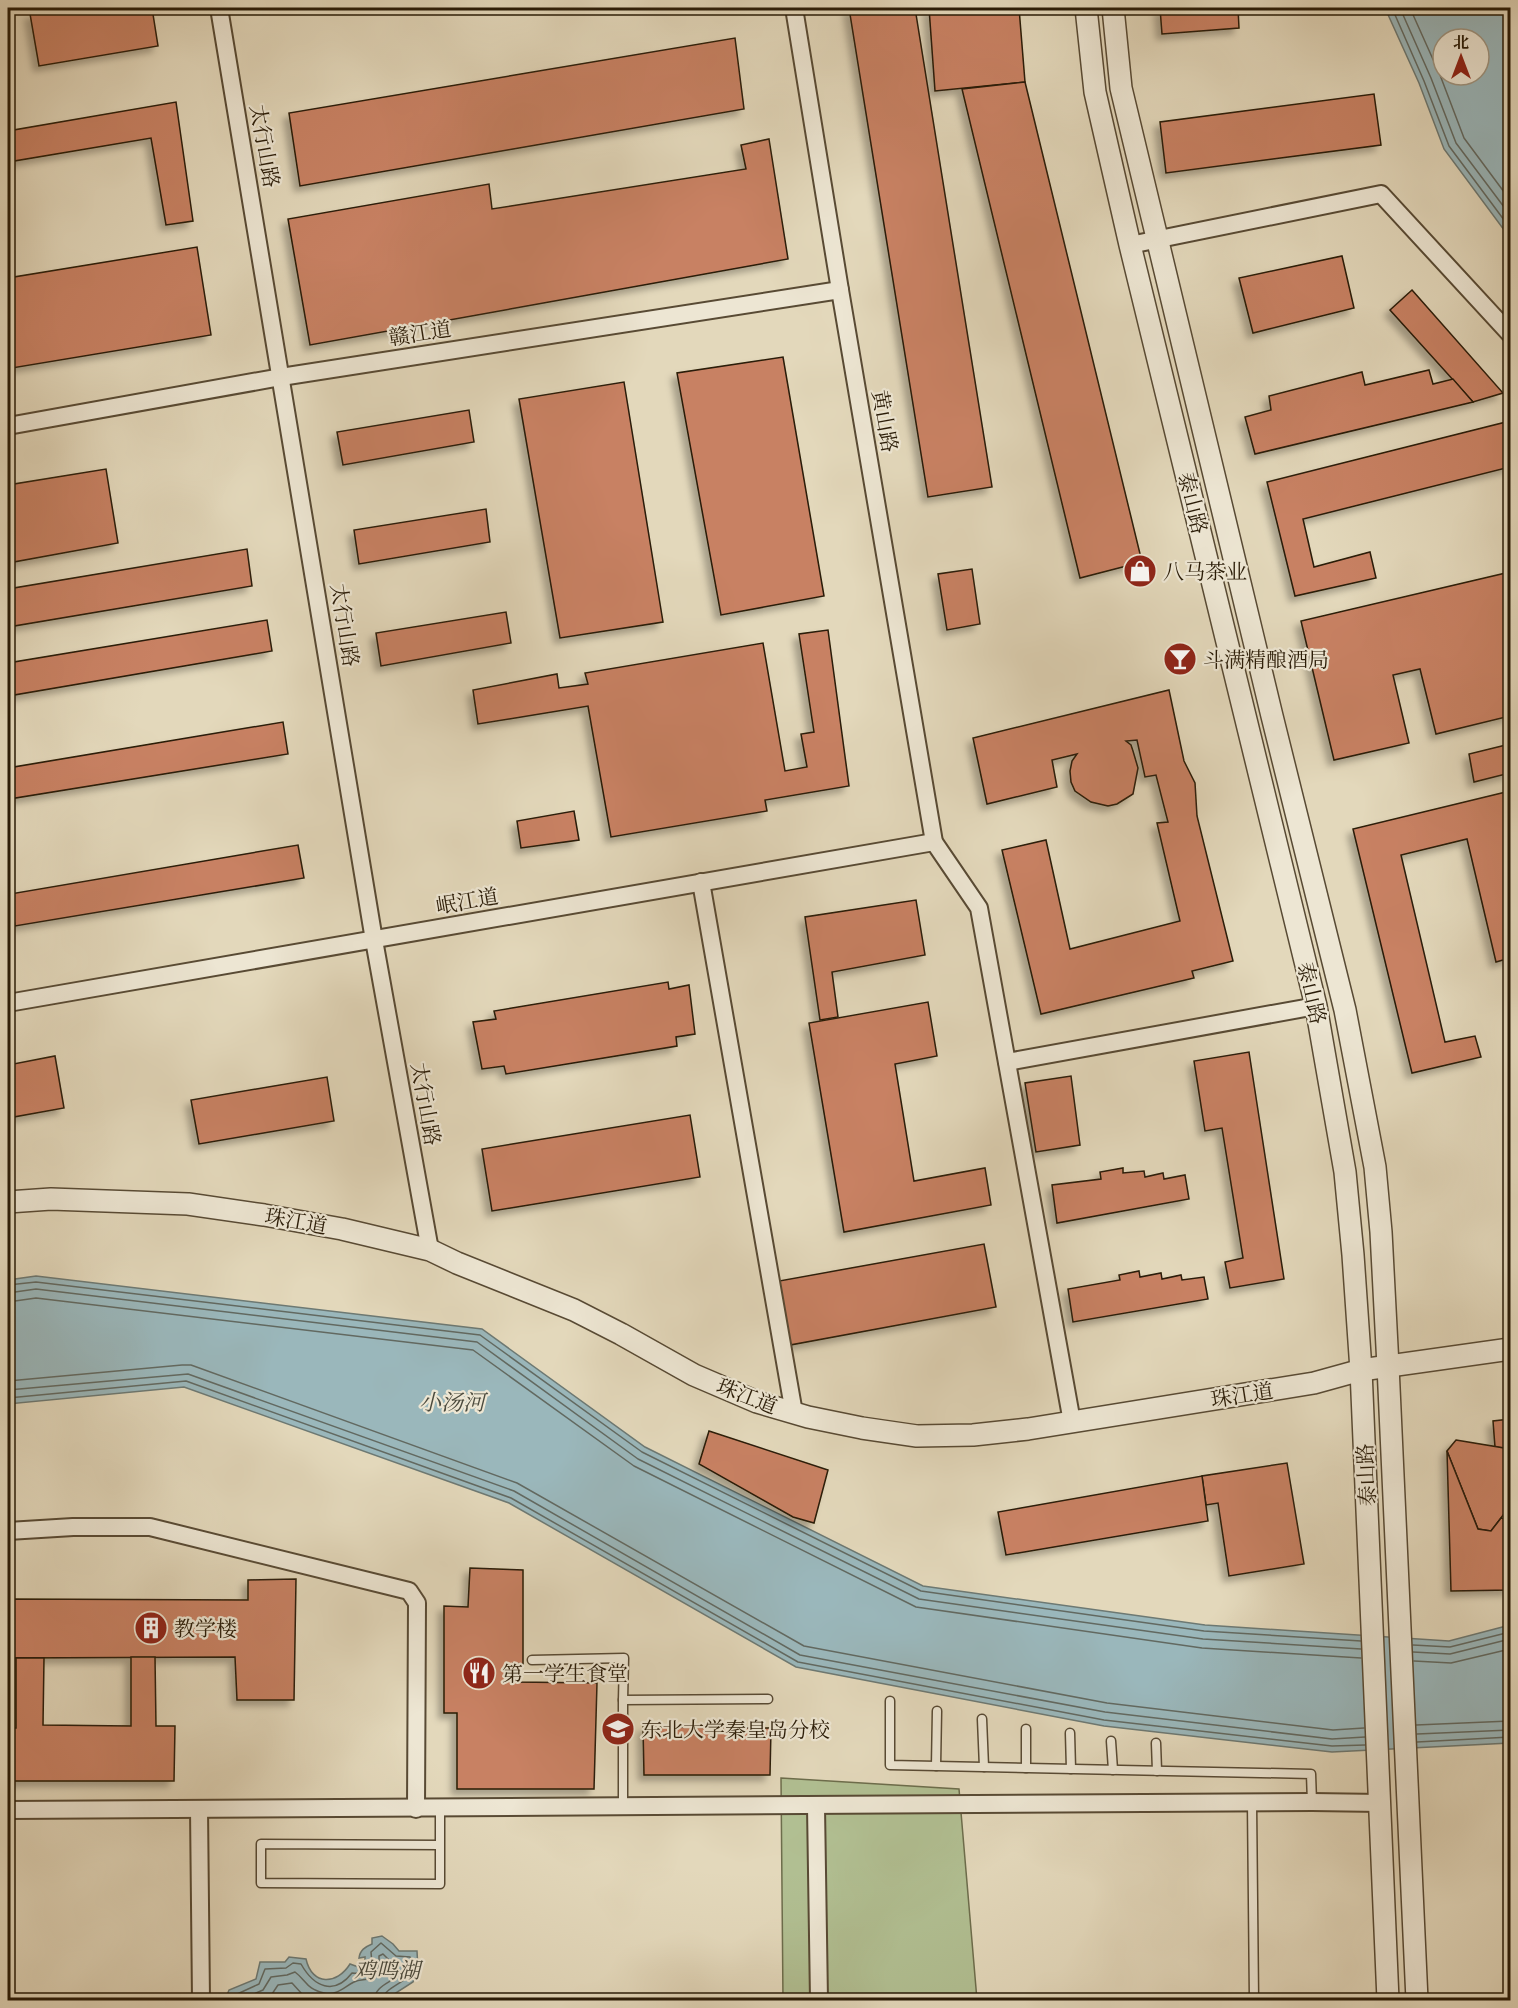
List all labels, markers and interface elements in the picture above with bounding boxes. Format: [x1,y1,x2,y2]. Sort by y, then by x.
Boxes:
north arrow [1431,27,1491,87]
text: 北 [1453,32,1469,53]
street label: 太行山路 [244,102,286,190]
street label: 赣江道 [387,315,453,351]
street label: 黄山路 [866,388,904,454]
street label: 泰山路 [1172,469,1214,537]
shop icon: 八马茶业 [1122,553,1158,589]
place label: 八马茶业 [1163,558,1247,585]
street label: 太行山路 [325,581,365,669]
bar icon: 斗满精酿酒局 [1162,641,1198,677]
place label: 斗满精酿酒局 [1203,646,1329,673]
street label: 岷江道 [434,882,500,920]
street label: 泰山路 [1292,959,1332,1027]
street label: 太行山路 [405,1060,447,1148]
street label: 珠江道 [263,1202,329,1240]
street label: 珠江道 [713,1372,781,1420]
street label: 珠江道 [1209,1377,1275,1413]
water label: 小汤河 [419,1388,489,1417]
street label: 泰山路 [1351,1443,1381,1507]
building icon: 教学楼 [133,1610,169,1646]
place label: 教学楼 [174,1615,237,1642]
restaurant icon: 第一学生食堂 [461,1655,497,1691]
place label: 第一学生食堂 [502,1660,628,1687]
school or university icon: 东北大学秦皇岛分校 [600,1711,636,1747]
place label: 东北大学秦皇岛分校 [641,1716,830,1743]
water label: 鸡鸣湖 [354,1956,424,1985]

